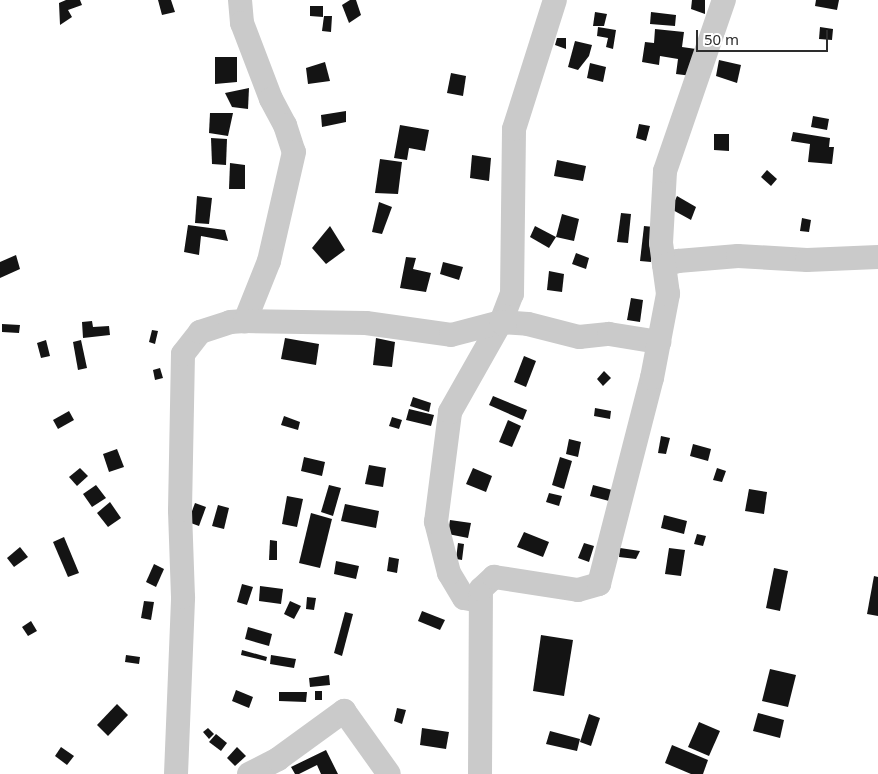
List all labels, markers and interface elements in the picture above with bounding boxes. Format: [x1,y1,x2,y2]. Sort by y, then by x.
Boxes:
scale bar [698,20,830,52]
text: 50 m [704,29,739,49]

